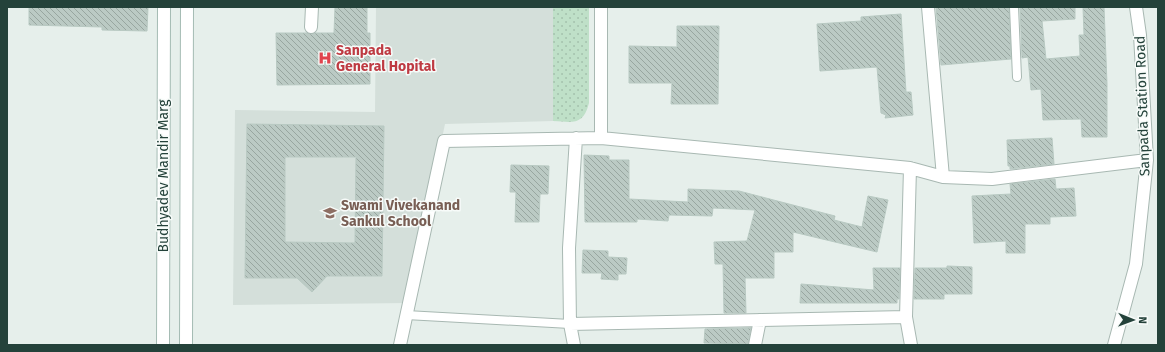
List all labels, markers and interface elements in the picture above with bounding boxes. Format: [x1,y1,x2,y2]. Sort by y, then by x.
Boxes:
street label: Sanpada Station Road [1132,35,1153,177]
place label: Sanpada General Hopital [336,42,436,75]
hospital icon: Sanpada General Hopital [317,50,333,66]
street label: Budhyadev Mandir Marg [155,99,172,253]
place label: Swami Vivekanand Sankul School [341,197,460,230]
school or university icon: Swami Vivekanand Sankul School [322,205,338,221]
north arrow [1113,300,1153,340]
text: N [1136,316,1149,324]

